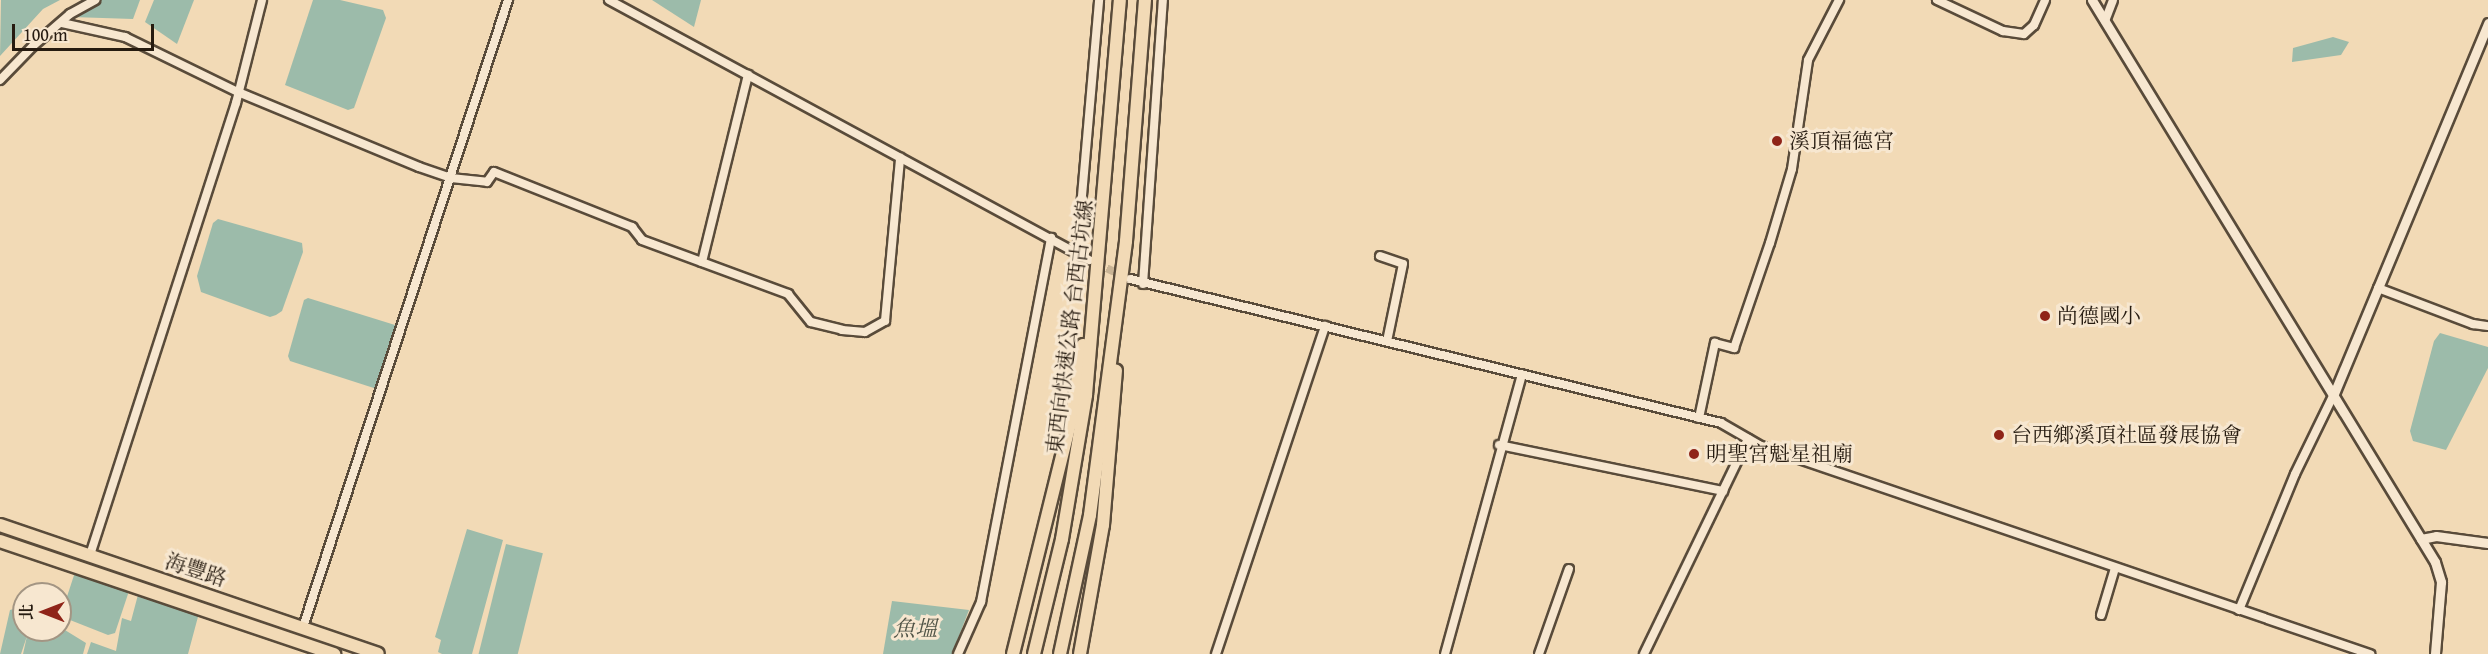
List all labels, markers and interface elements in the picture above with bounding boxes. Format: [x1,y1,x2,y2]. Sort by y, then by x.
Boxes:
scale bar [15,12,158,50]
text: 100 m [23,21,68,48]
place label: 溪頂福德宮 [1789,128,1894,154]
marker: 溪頂福德宮 [1770,134,1784,148]
street label: 東西向快速公路 台西古坑線 [1042,198,1098,456]
place label: 尚德國小 [2057,303,2141,329]
marker: 尚德國小 [2038,309,2052,323]
place label: 台西鄉溪頂社區發展協會 [2011,422,2242,448]
marker: 台西鄉溪頂社區發展協會 [1992,428,2006,442]
place label: 明聖宮魁星祖廟 [1706,441,1853,467]
marker: 明聖宮魁星祖廟 [1687,447,1701,461]
street label: 海豐路 [162,548,230,592]
north arrow [12,582,72,642]
text: 北 [14,604,38,620]
water label: 魚塭 [893,616,937,642]

